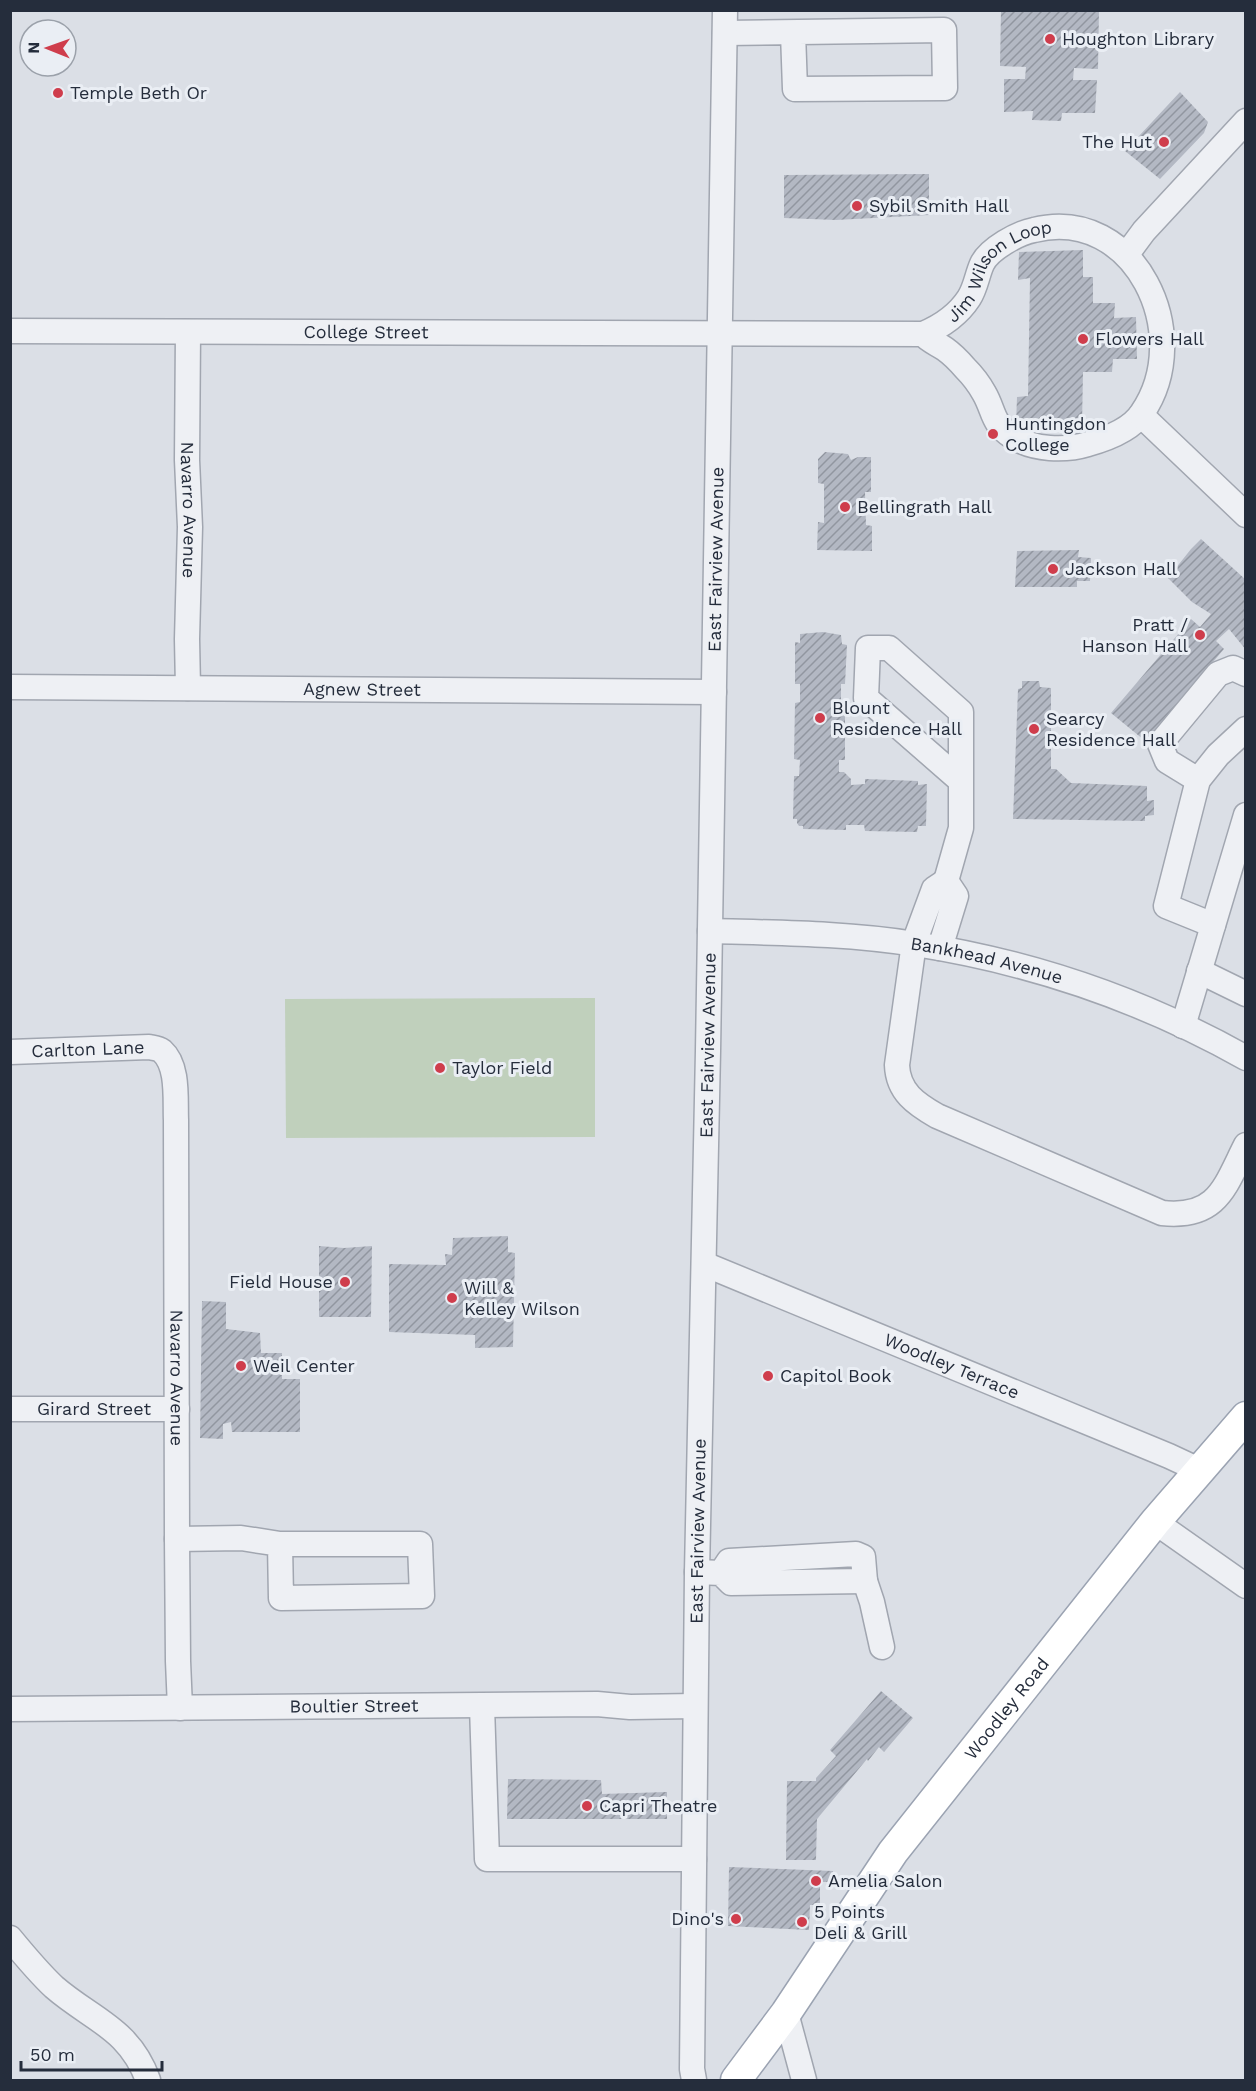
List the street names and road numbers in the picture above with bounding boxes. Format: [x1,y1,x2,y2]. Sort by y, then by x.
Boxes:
street label: Jim Wilson Loop [943,216,1053,327]
street label: College Street [304,321,429,342]
street label: Navarro Avenue [177,442,201,579]
street label: East Fairview Avenue [704,467,728,652]
street label: Agnew Street [303,678,421,700]
street label: Bankhead Avenue [909,932,1065,988]
street label: East Fairview Avenue [695,952,720,1138]
street label: Carlton Lane [31,1036,145,1061]
street label: Navarro Avenue [166,1309,188,1446]
street label: Woodley Terrace [881,1329,1022,1403]
street label: Girard Street [37,1398,151,1419]
street label: East Fairview Avenue [685,1438,710,1624]
street label: Woodley Road [960,1653,1053,1763]
street label: Boultier Street [289,1695,419,1717]

